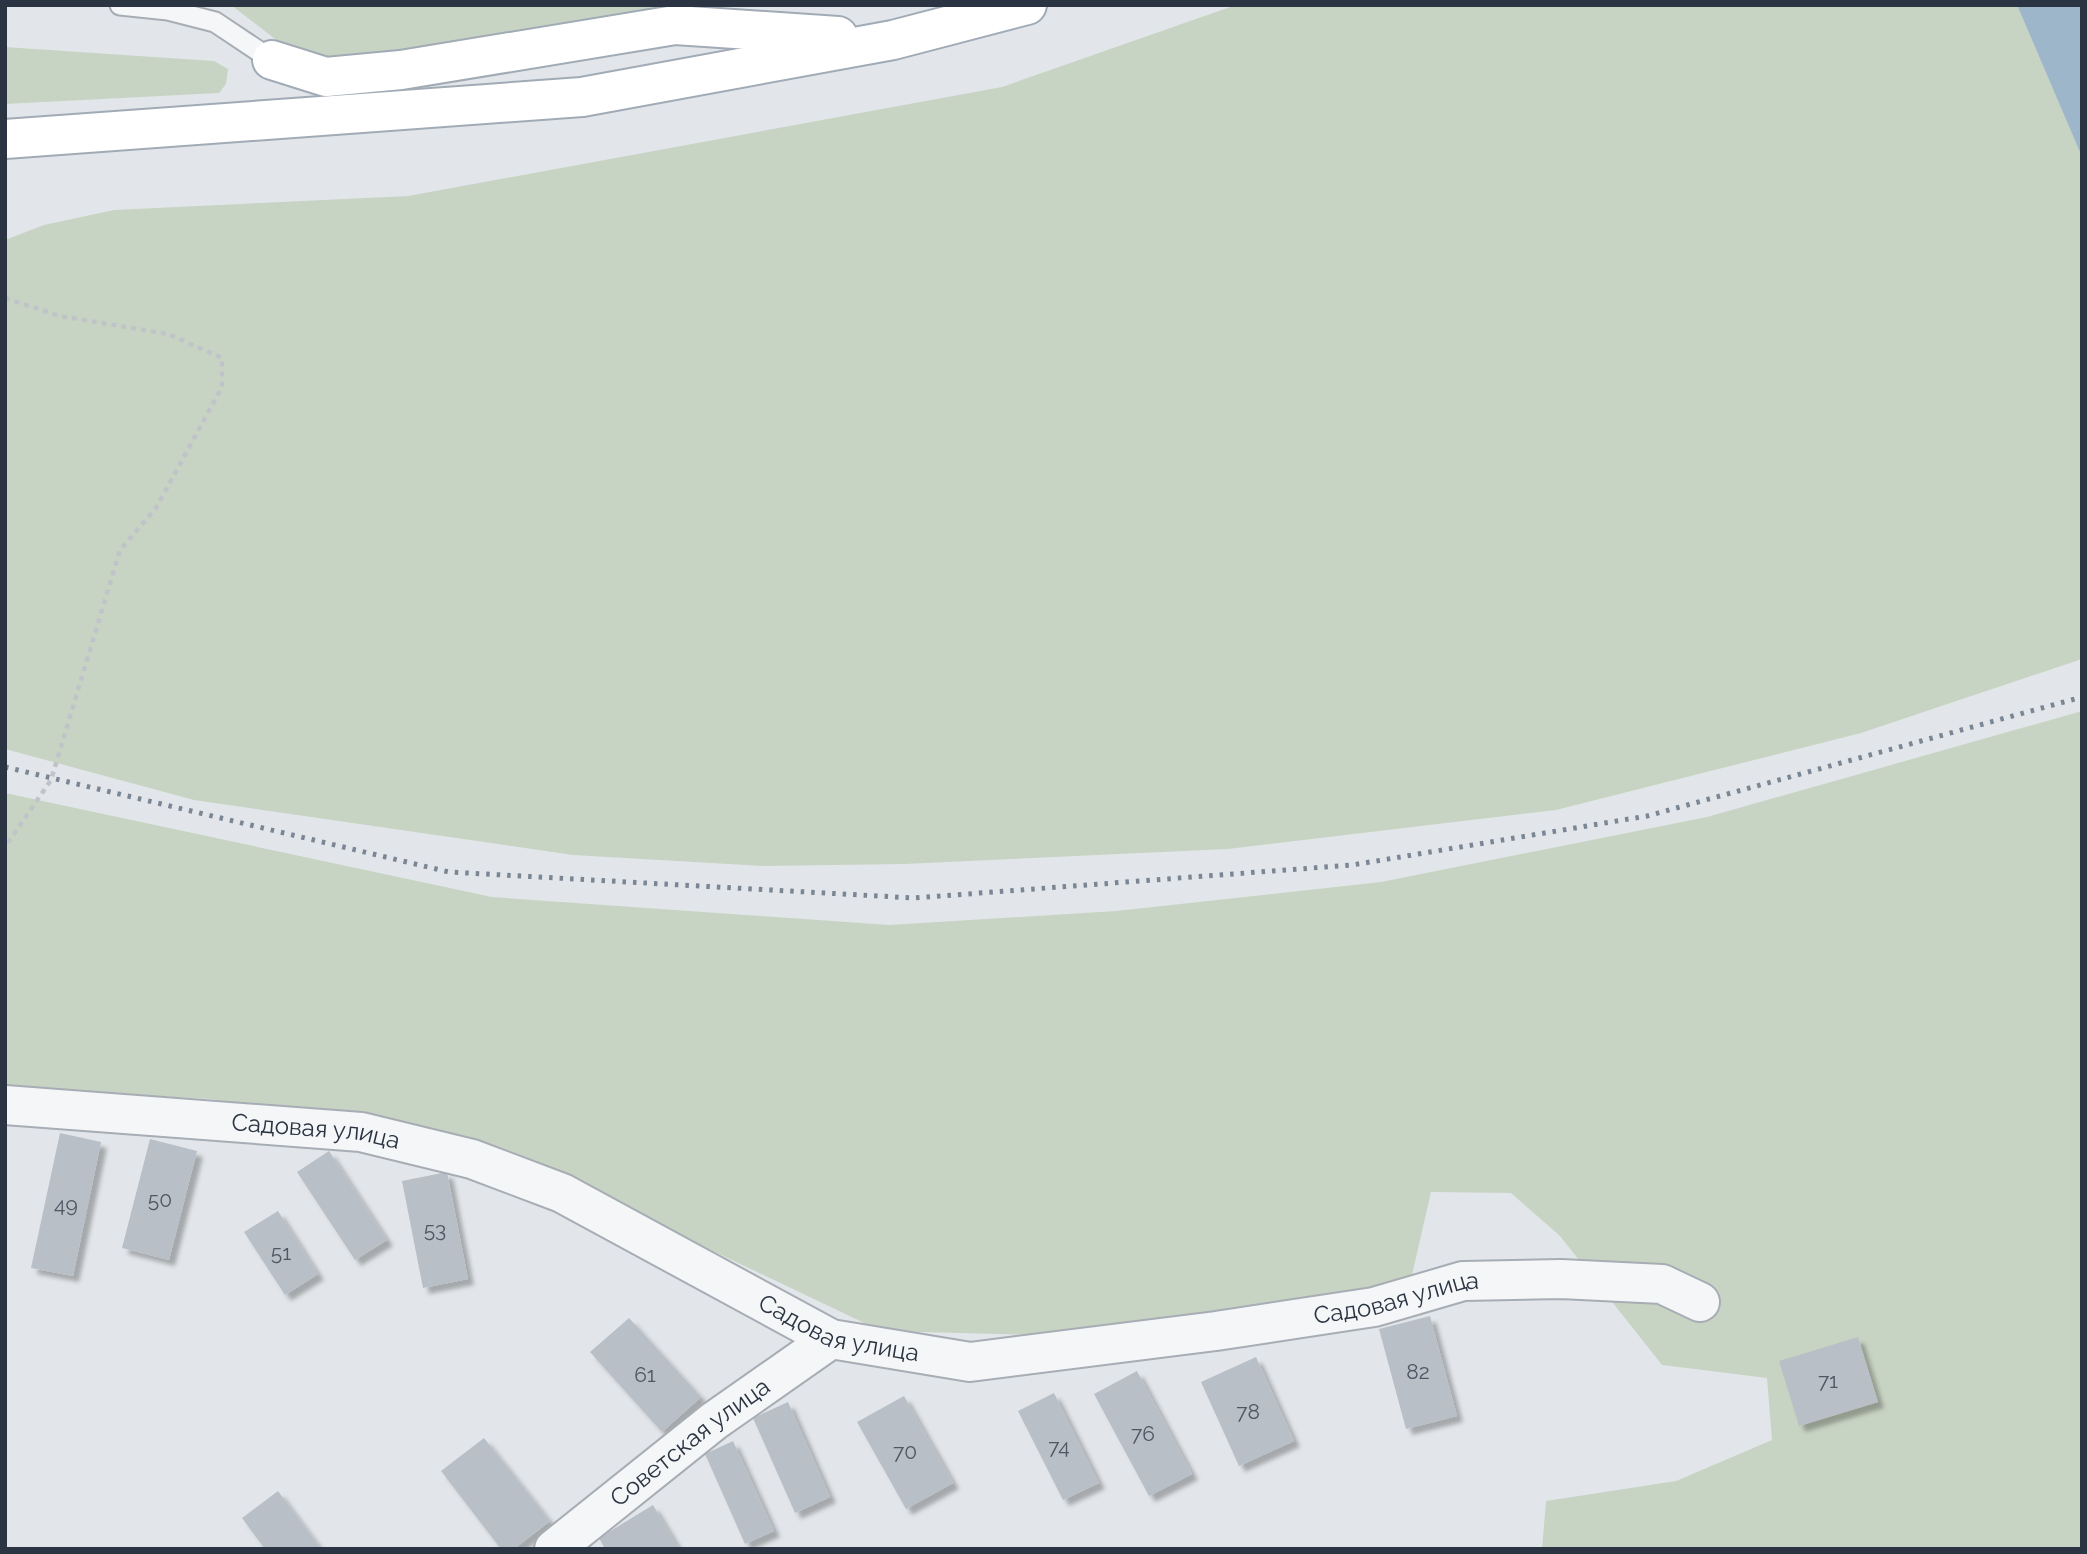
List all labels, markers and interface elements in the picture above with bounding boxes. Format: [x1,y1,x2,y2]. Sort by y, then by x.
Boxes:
street label: Садовая улица [231,1107,403,1155]
house number: 50 [148,1187,172,1212]
house number: 49 [54,1192,78,1217]
house number: 53 [424,1217,446,1242]
house number: 51 [271,1240,291,1265]
street label: Садовая улица [1311,1266,1479,1330]
street label: Садовая улица [754,1288,921,1367]
house number: 82 [1406,1359,1430,1384]
house number: 61 [634,1362,656,1387]
house number: 71 [1818,1368,1838,1393]
street label: Советская улица [604,1371,775,1512]
house number: 78 [1236,1399,1260,1424]
house number: 76 [1131,1421,1155,1446]
house number: 74 [1048,1434,1070,1459]
house number: 70 [893,1439,917,1464]

